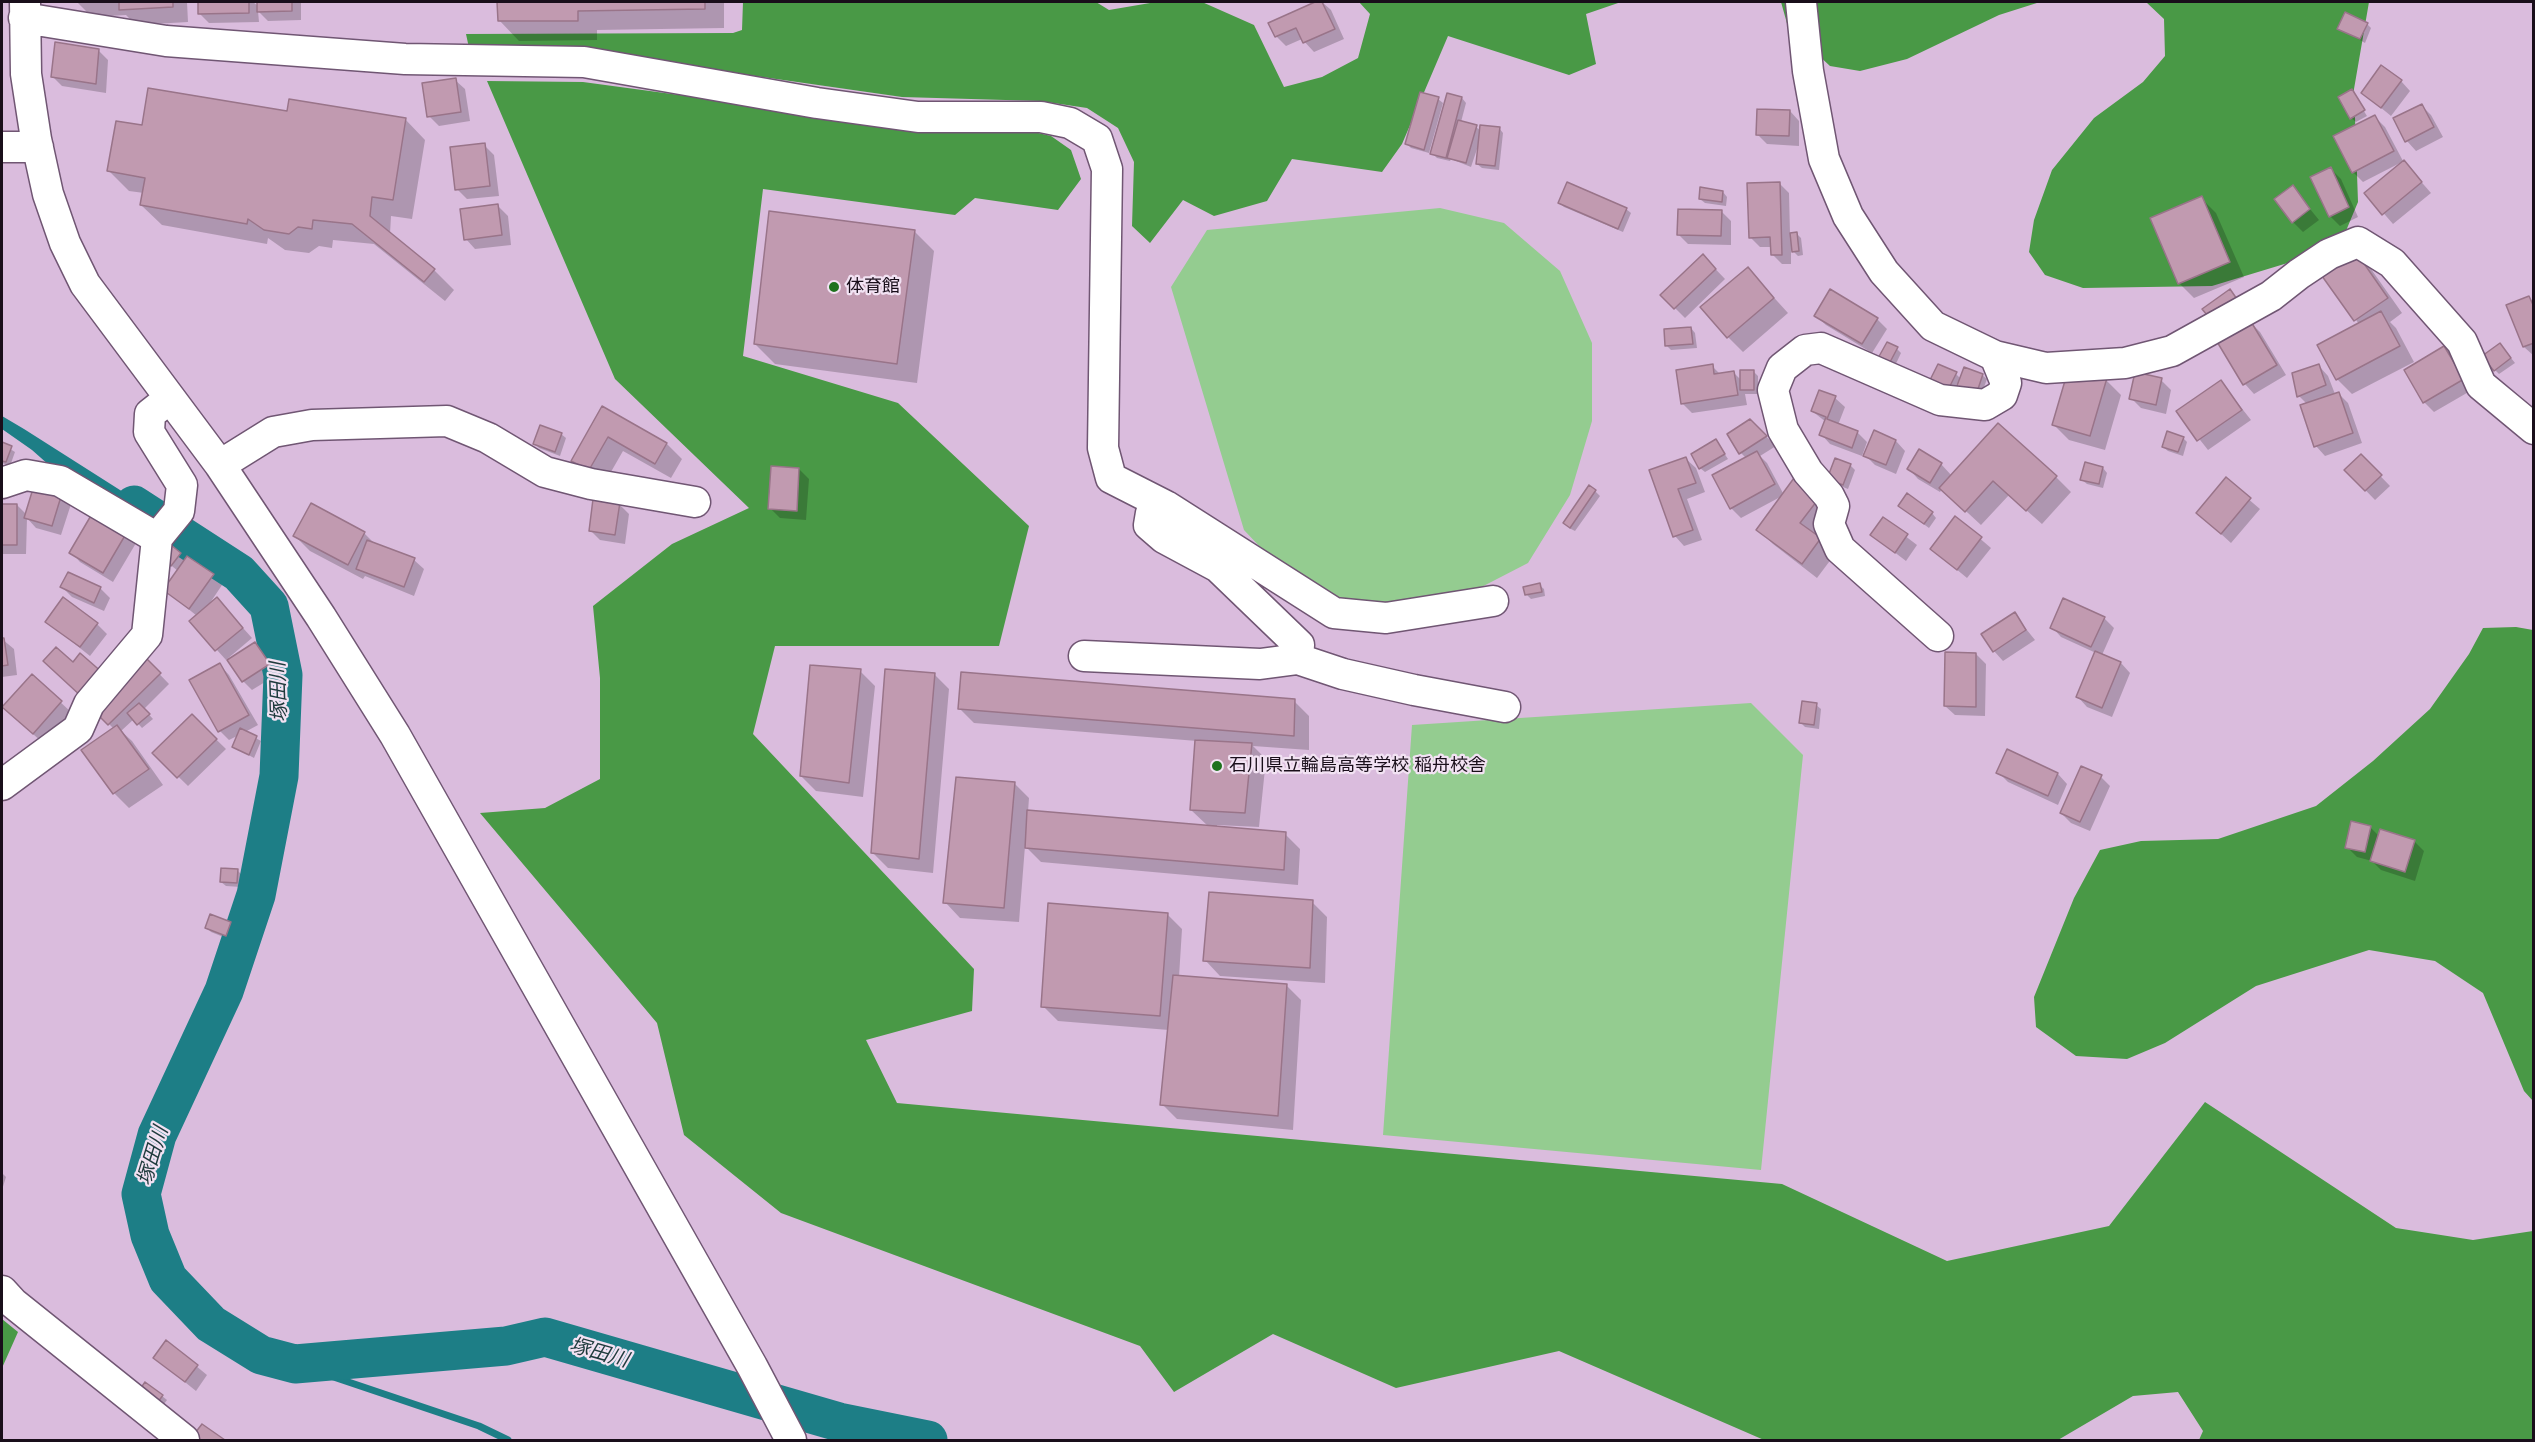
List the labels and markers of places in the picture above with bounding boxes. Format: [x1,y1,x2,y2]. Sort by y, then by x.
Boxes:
place label: 体育館 [846,276,900,298]
marker: 体育館 [827,280,841,294]
place label: 石川県立輪島高等学校 稲舟校舎 [1229,755,1486,777]
marker: 石川県立輪島高等学校 稲舟校舎 [1210,759,1224,773]

